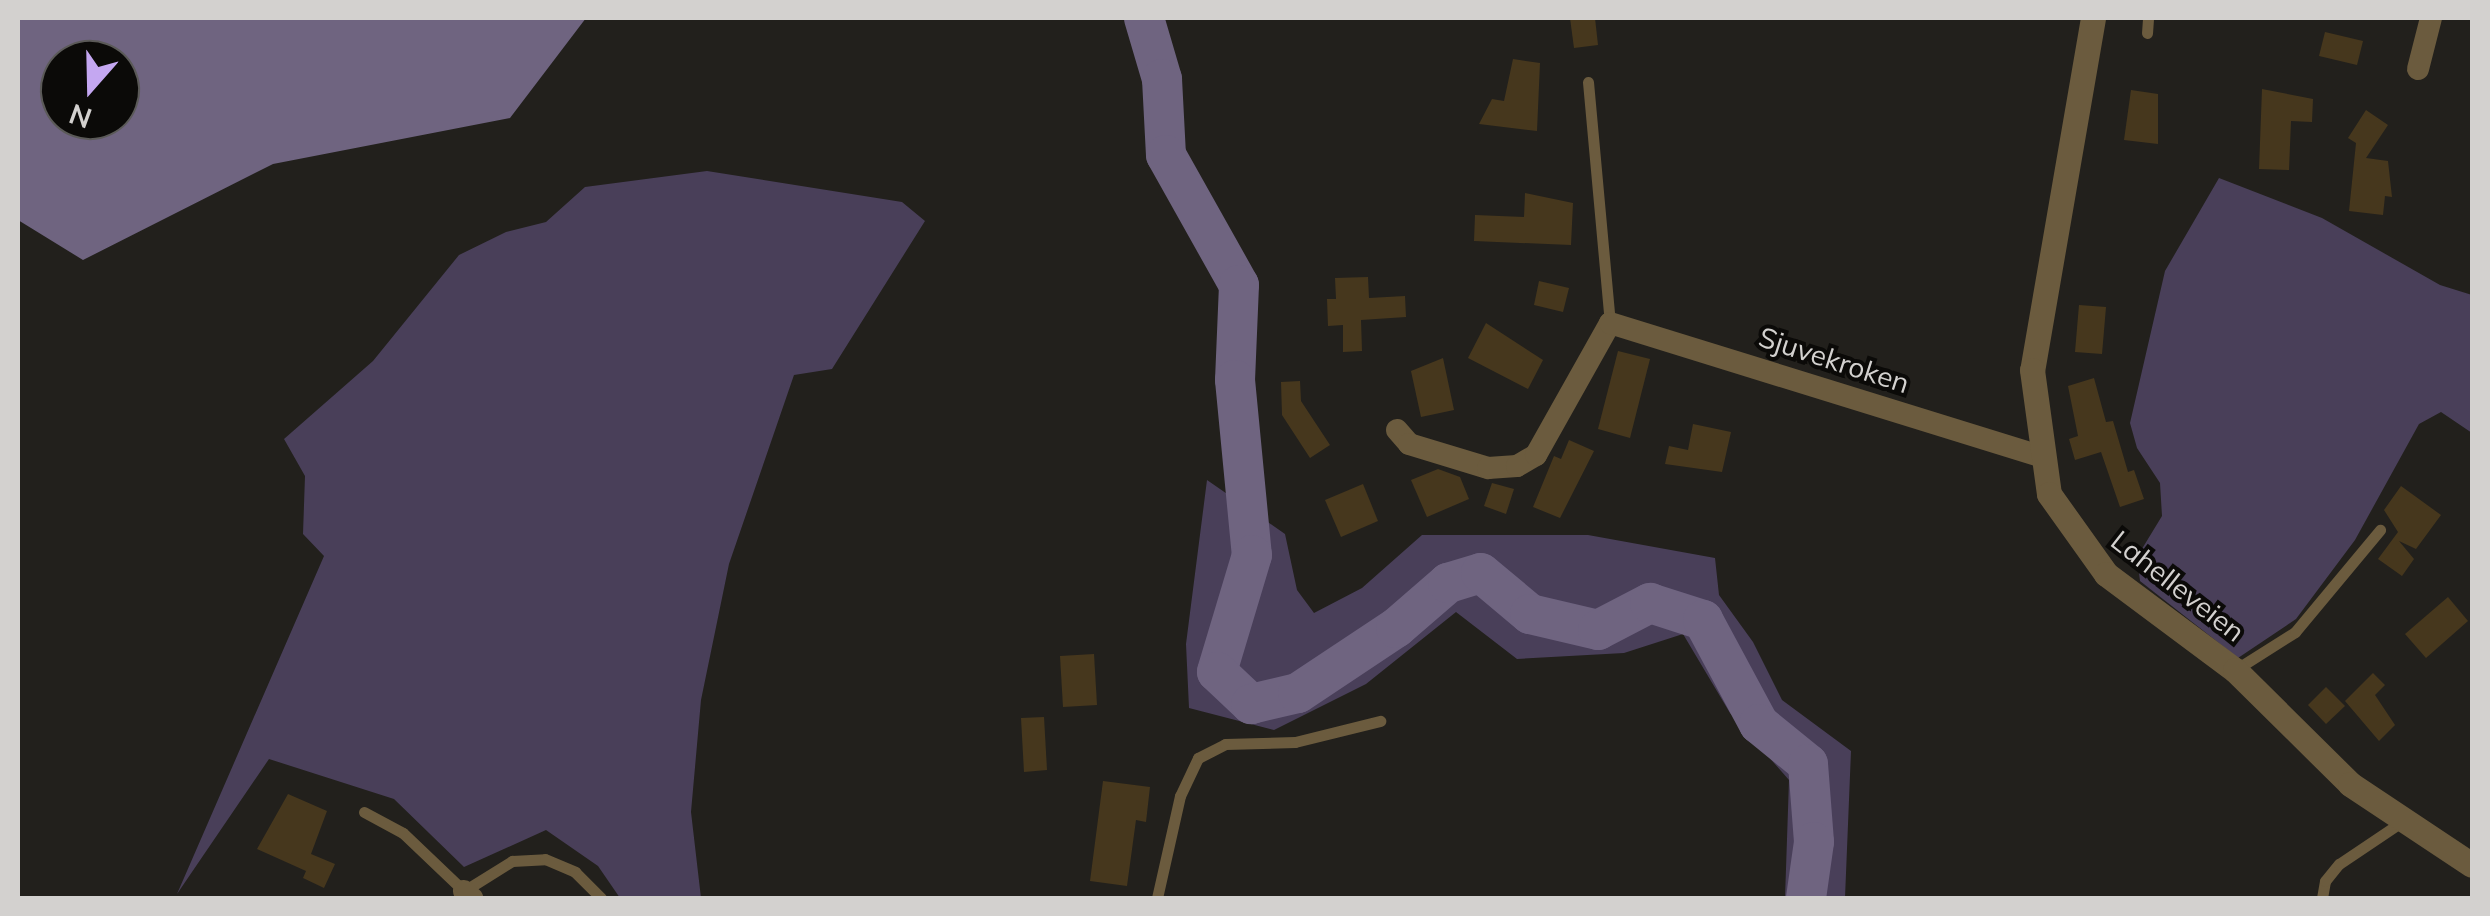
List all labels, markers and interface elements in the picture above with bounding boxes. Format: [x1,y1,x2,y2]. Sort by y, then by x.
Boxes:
north arrow [40,40,140,140]
text: N [64,97,96,137]
street label: Sjuvekroken [1755,320,1913,400]
street label: Lahelleveien [2105,523,2251,649]

